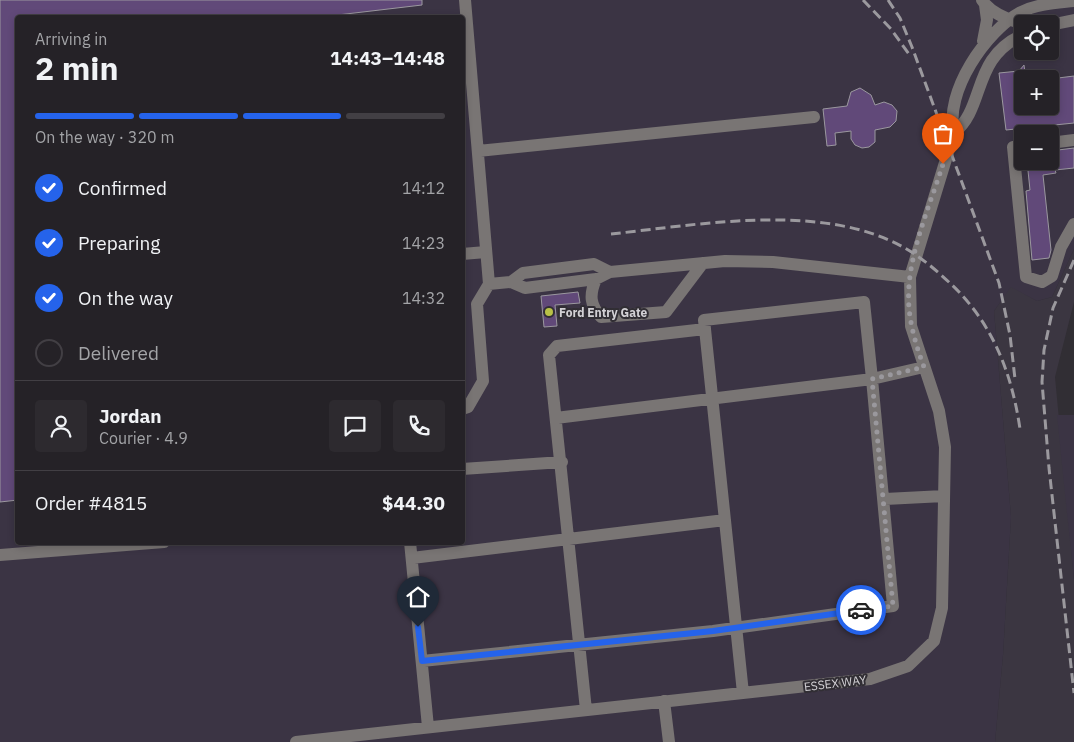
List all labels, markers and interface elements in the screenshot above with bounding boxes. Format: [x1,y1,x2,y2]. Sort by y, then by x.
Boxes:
map controls [1014,15,1059,170]
button: locate [1014,15,1059,60]
text: Arriving in [35,29,107,49]
text: 14:43–14:48 [330,46,445,70]
text: 2 min [35,47,119,89]
button: + [1014,70,1059,115]
pin [922,113,964,164]
icon: bag [929,120,957,148]
button: − [1014,125,1059,170]
text: On the way · 320 m [35,127,174,147]
icon: check [35,174,63,202]
text: Confirmed [78,176,167,200]
text: 14:12 [402,178,445,198]
icon: check [35,229,63,257]
text: Preparing [78,231,160,255]
text: 14:23 [402,233,445,253]
icon: check [35,284,63,312]
text: On the way [78,286,173,310]
text: 14:32 [402,288,445,308]
place label: Ford Entry Gate [559,305,647,320]
marker: Ford Entry Gate [543,306,555,318]
text: Delivered [78,341,159,365]
button: person [35,400,87,452]
button: chat [329,400,381,452]
button: phone [393,400,445,452]
text: Jordan [99,404,162,428]
text: Courier · 4.9 [99,428,188,448]
text: Order #4815 [35,491,147,515]
text: $44.30 [382,491,445,515]
pin [397,576,439,627]
icon: home [404,583,432,611]
courier [836,585,886,635]
icon: car [847,596,875,624]
street label: ESSEX WAY [803,672,867,694]

